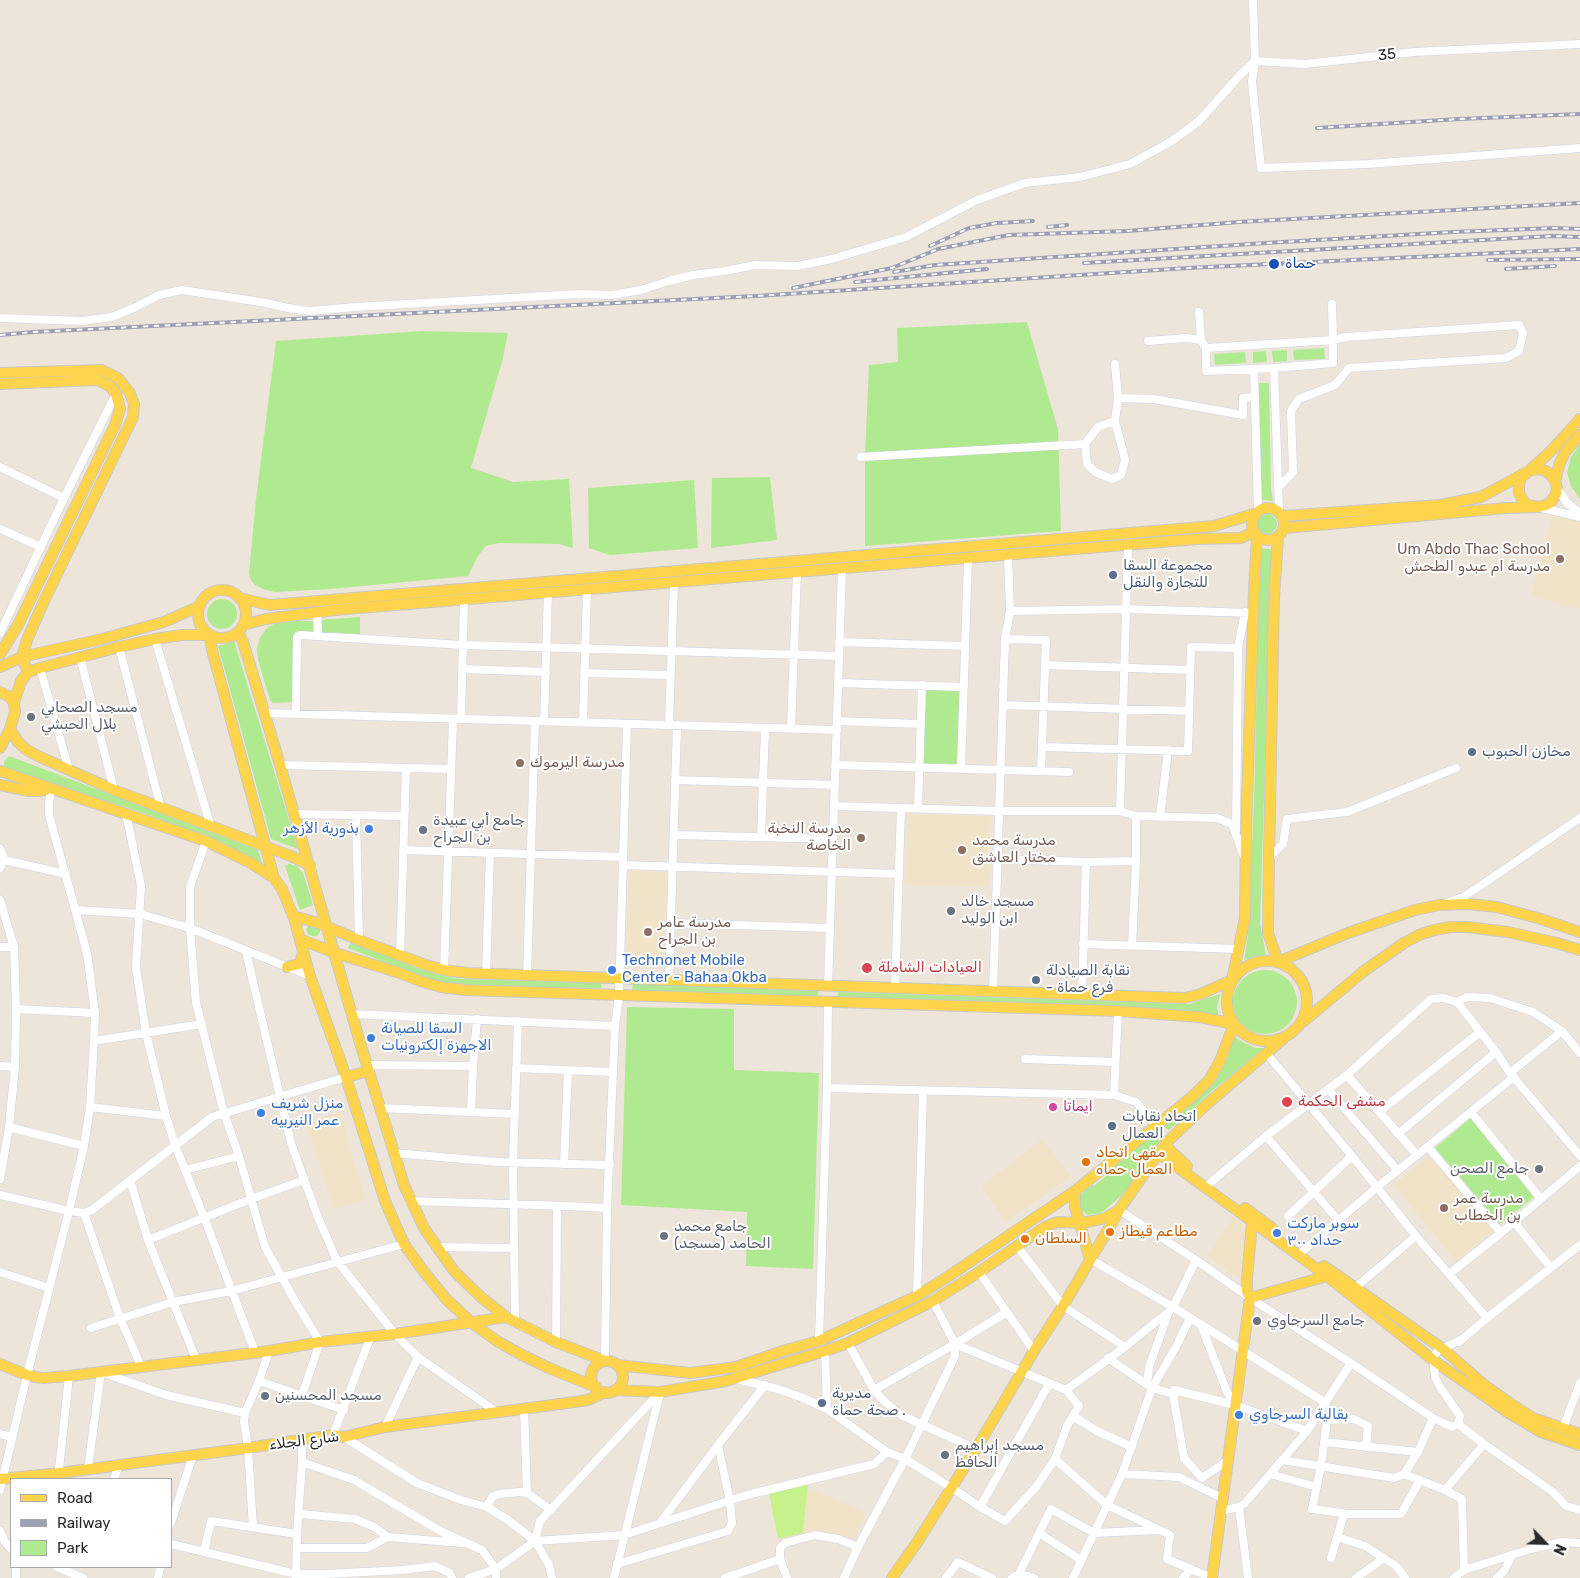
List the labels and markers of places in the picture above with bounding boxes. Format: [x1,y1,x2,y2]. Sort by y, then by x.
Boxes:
place label: حماة [1285,255,1316,273]
marker: حماة [1267,257,1281,271]
place label: Um Abdo Thac School مدرسة ام عبدو الطحش [1397,541,1550,576]
marker: Um Abdo Thac School مدرسة ام عبدو الطحش [1554,553,1566,565]
place label: مجموعة السقا للتجارة والنقل [1123,557,1213,592]
marker: مجموعة السقا للتجارة والنقل [1107,569,1119,581]
place label: مسجد الصحابي بلال الحبشي [41,699,138,734]
marker: مسجد الصحابي بلال الحبشي [25,711,37,723]
place label: مخازن الحبوب [1482,743,1570,761]
marker: مخازن الحبوب [1466,746,1478,758]
place label: مدرسة اليرموك [530,754,625,772]
marker: مدرسة اليرموك [514,757,526,769]
place label: جامع أبي عبيدة بن الجراح [433,812,525,847]
place label: بذورية الأزهر [283,820,359,838]
place label: مدرسة النخبة الخاصة [767,820,851,855]
marker: بذورية الأزهر [363,823,375,835]
marker: جامع أبي عبيدة بن الجراح [417,824,429,836]
marker: مدرسة النخبة الخاصة [855,832,867,844]
place label: مدرسة محمد مختار العاشق [972,832,1056,867]
marker: مدرسة محمد مختار العاشق [956,844,968,856]
place label: مسجد خالد ابن الوليد [961,893,1034,928]
marker: مسجد خالد ابن الوليد [945,905,957,917]
place label: مدرسة عامر بن الجراح [658,914,731,949]
marker: مدرسة عامر بن الجراح [642,926,654,938]
place label: Technonet Mobile Center - Bahaa Okba [622,952,767,987]
place label: العيادات الشاملة [878,959,982,977]
marker: العيادات الشاملة [860,961,874,975]
place label: نقابة الصيادلة - فرع حماة [1046,962,1130,997]
marker: Technonet Mobile Center - Bahaa Okba [606,964,618,976]
marker: نقابة الصيادلة - فرع حماة [1030,974,1042,986]
place label: السقا للصيانة الاجهزة إلكترونيات [381,1020,492,1055]
marker: السقا للصيانة الاجهزة إلكترونيات [365,1032,377,1044]
place label: مشفى الحكمة [1298,1093,1386,1111]
place label: منزل شريف عمر النيربيه [271,1095,343,1130]
marker: مشفى الحكمة [1280,1095,1294,1109]
place label: ايماتا [1063,1098,1093,1116]
marker: ايماتا [1047,1101,1059,1113]
marker: منزل شريف عمر النيربيه [255,1107,267,1119]
place label: اتحاد نقابات العمال [1122,1108,1197,1143]
marker: اتحاد نقابات العمال [1106,1120,1118,1132]
place label: مقهى اتحاد العمال حماه [1096,1144,1172,1179]
marker: مقهى اتحاد العمال حماه [1080,1156,1092,1168]
place label: جامع الصحن [1450,1160,1529,1178]
marker: جامع الصحن [1533,1163,1545,1175]
place label: مدرسة عمر بن الخطاب [1454,1190,1523,1225]
marker: مدرسة عمر بن الخطاب [1438,1202,1450,1214]
place label: سوبر ماركت حداد ٣٠٠ [1287,1215,1359,1250]
place label: جامع محمد الحامد (مسجد) [674,1218,771,1253]
place label: مطاعم قيطاز [1120,1223,1198,1241]
marker: مطاعم قيطاز [1104,1226,1116,1238]
marker: سوبر ماركت حداد ٣٠٠ [1271,1227,1283,1239]
marker: جامع محمد الحامد (مسجد) [658,1230,670,1242]
place label: السلطان [1035,1230,1087,1248]
marker: السلطان [1019,1233,1031,1245]
place label: جامع السرجاوي [1267,1312,1365,1330]
marker: جامع السرجاوي [1251,1315,1263,1327]
place label: مديرية صحة حماة . [832,1385,906,1420]
place label: مسجد المحسنين [275,1387,382,1405]
marker: مسجد المحسنين [259,1390,271,1402]
marker: مديرية صحة حماة . [816,1397,828,1409]
place label: بقالية السرجاوي [1249,1406,1348,1424]
marker: بقالية السرجاوي [1233,1409,1245,1421]
place label: مسجد إبراهيم الحافظ [955,1437,1044,1472]
marker: مسجد إبراهيم الحافظ [939,1449,951,1461]

